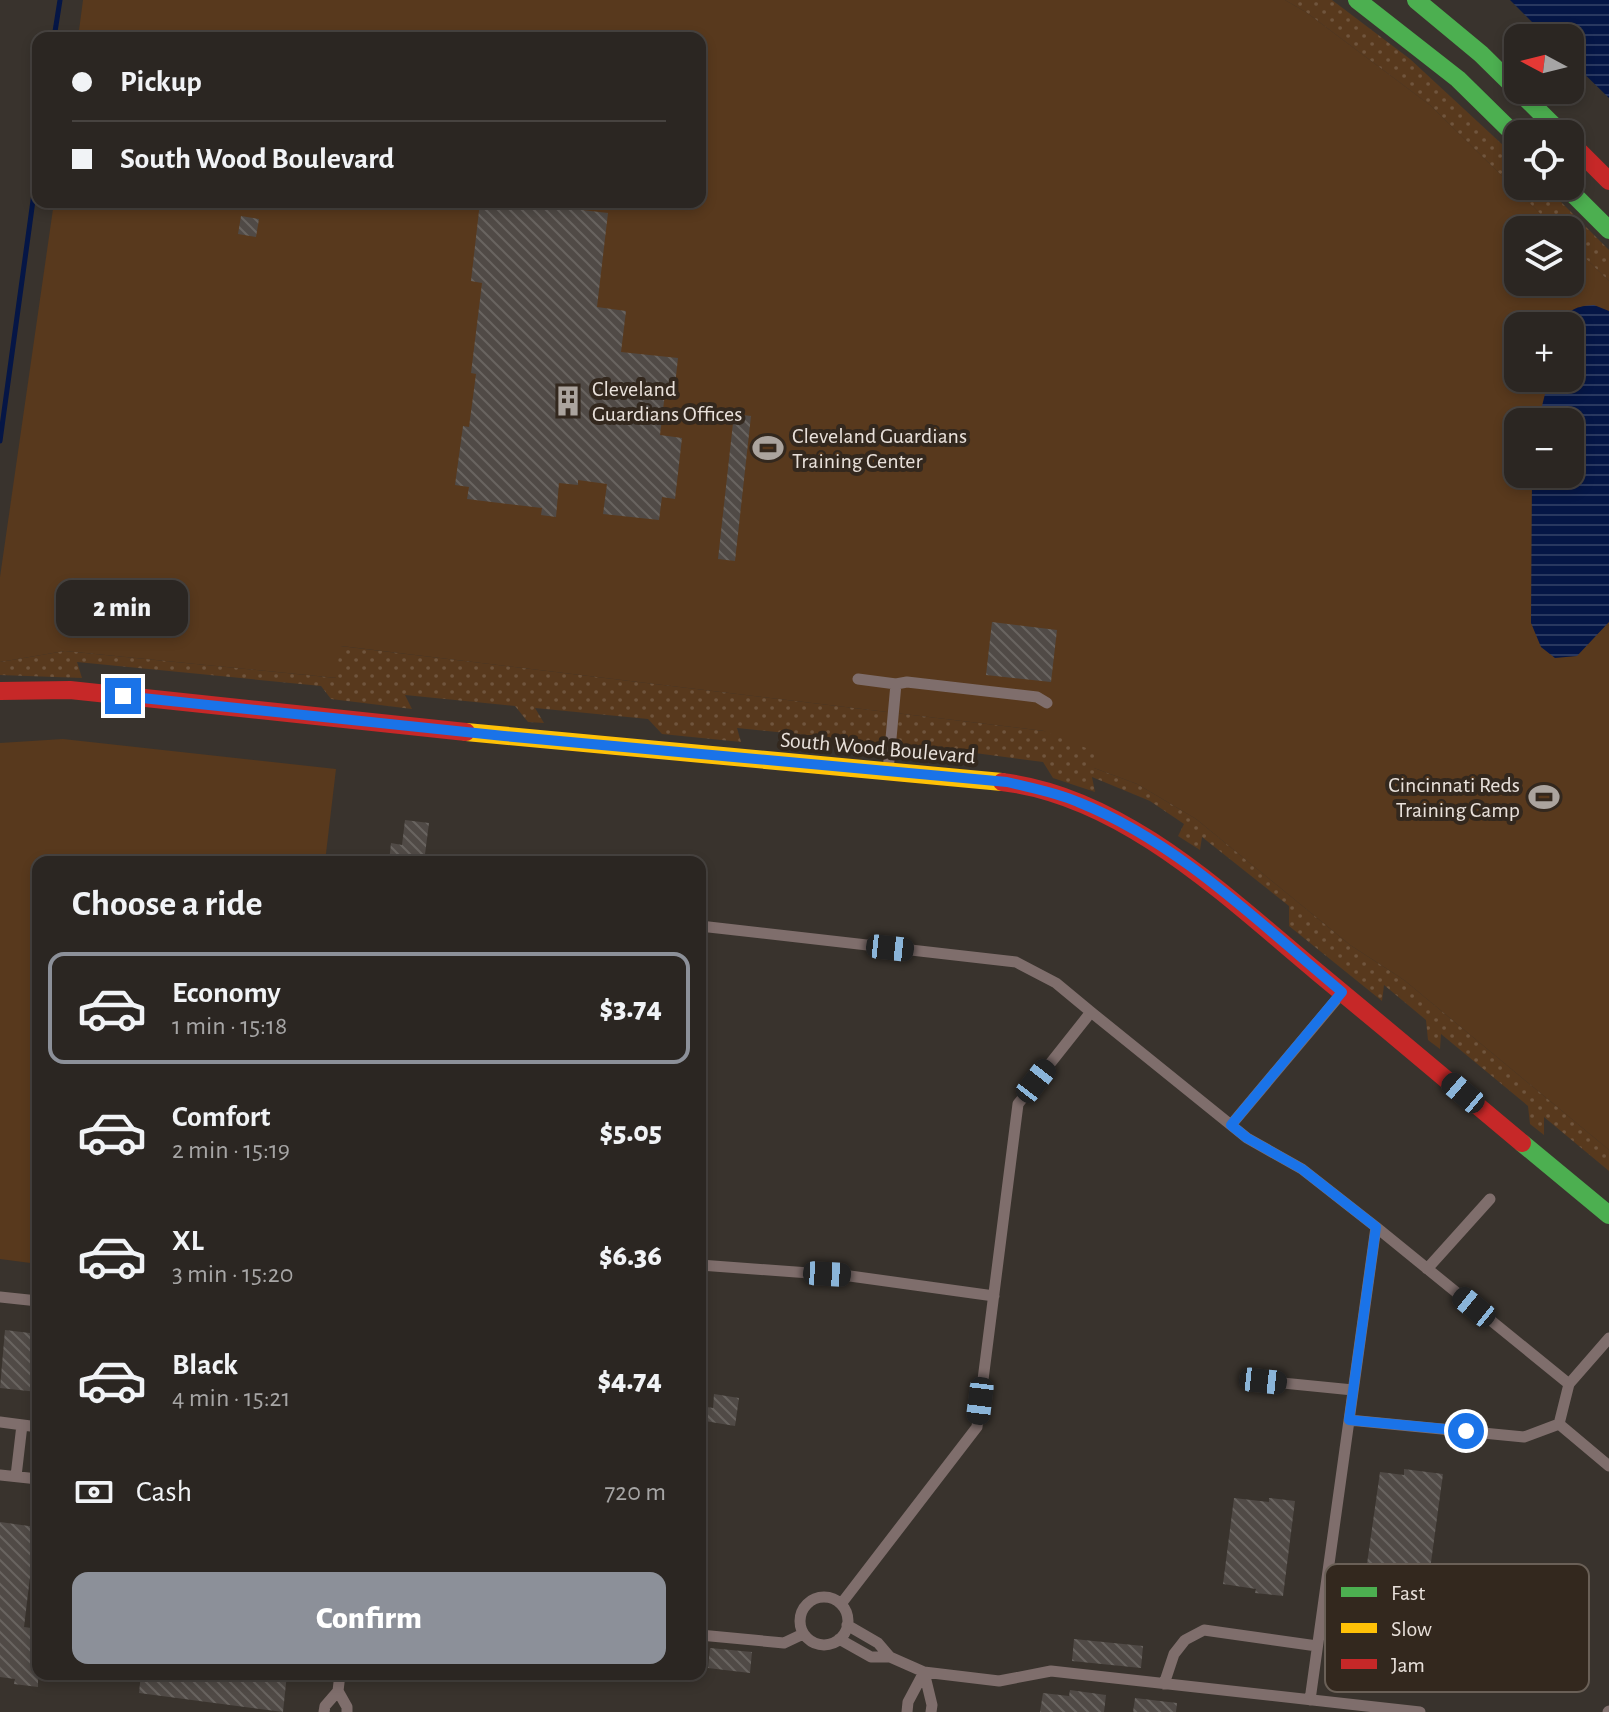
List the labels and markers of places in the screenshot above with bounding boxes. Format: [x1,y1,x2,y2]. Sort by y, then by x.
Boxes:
place label: Cleveland Guardians Offices [592,378,742,425]
building icon: Cleveland Guardians Offices [551,384,585,418]
place label: Cleveland Guardians Training Center [792,425,967,472]
sports icon: Cleveland Guardians Training Center [751,431,785,465]
place label: Cincinnati Reds Training Camp [1388,774,1520,821]
sports icon: Cincinnati Reds Training Camp [1527,780,1561,814]

